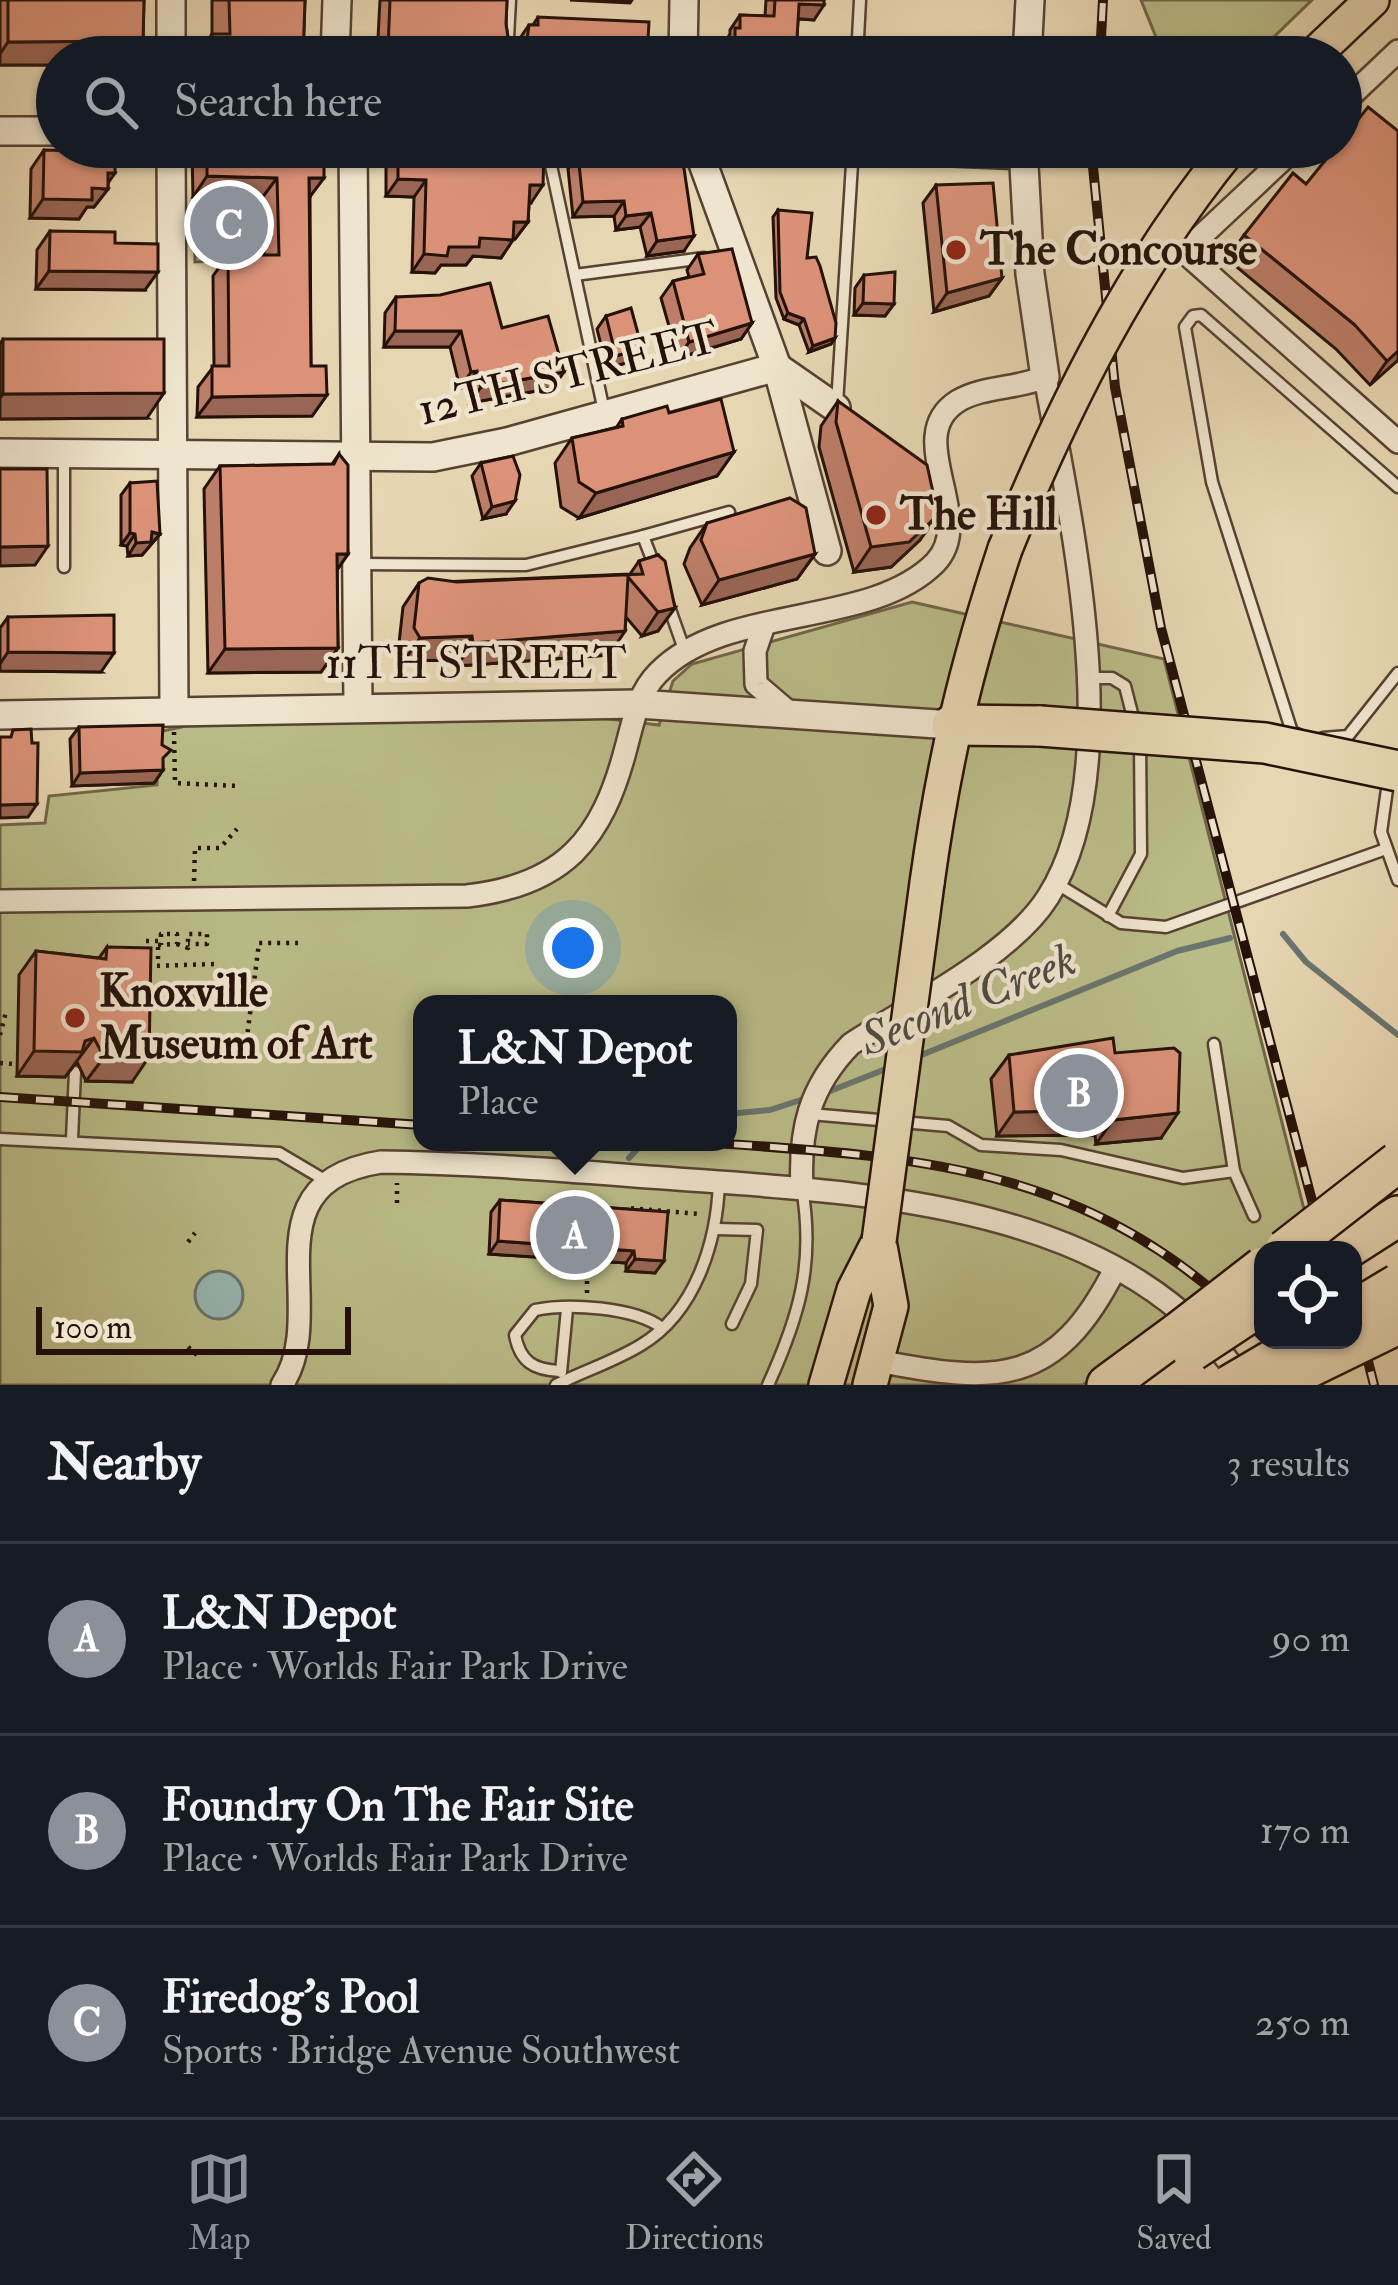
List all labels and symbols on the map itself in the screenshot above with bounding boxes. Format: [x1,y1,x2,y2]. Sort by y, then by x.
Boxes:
pin: C [190,180,268,270]
place label: The Concourse [979,222,1257,278]
marker: The Concourse [943,237,969,263]
street label: 12TH STREET [412,310,724,438]
place label: The Hill [899,487,1058,543]
marker: The Hill [863,502,889,528]
street label: 11TH STREET [326,636,626,692]
your location [543,918,603,978]
water label: Second Creek [850,929,1085,1071]
place label: Knoxville Museum of Art [98,964,373,1072]
marker: Knoxville Museum of Art [62,1005,88,1031]
pin: B [1040,1048,1118,1138]
pin: A [536,1190,614,1280]
scale bar [36,1301,351,1354]

